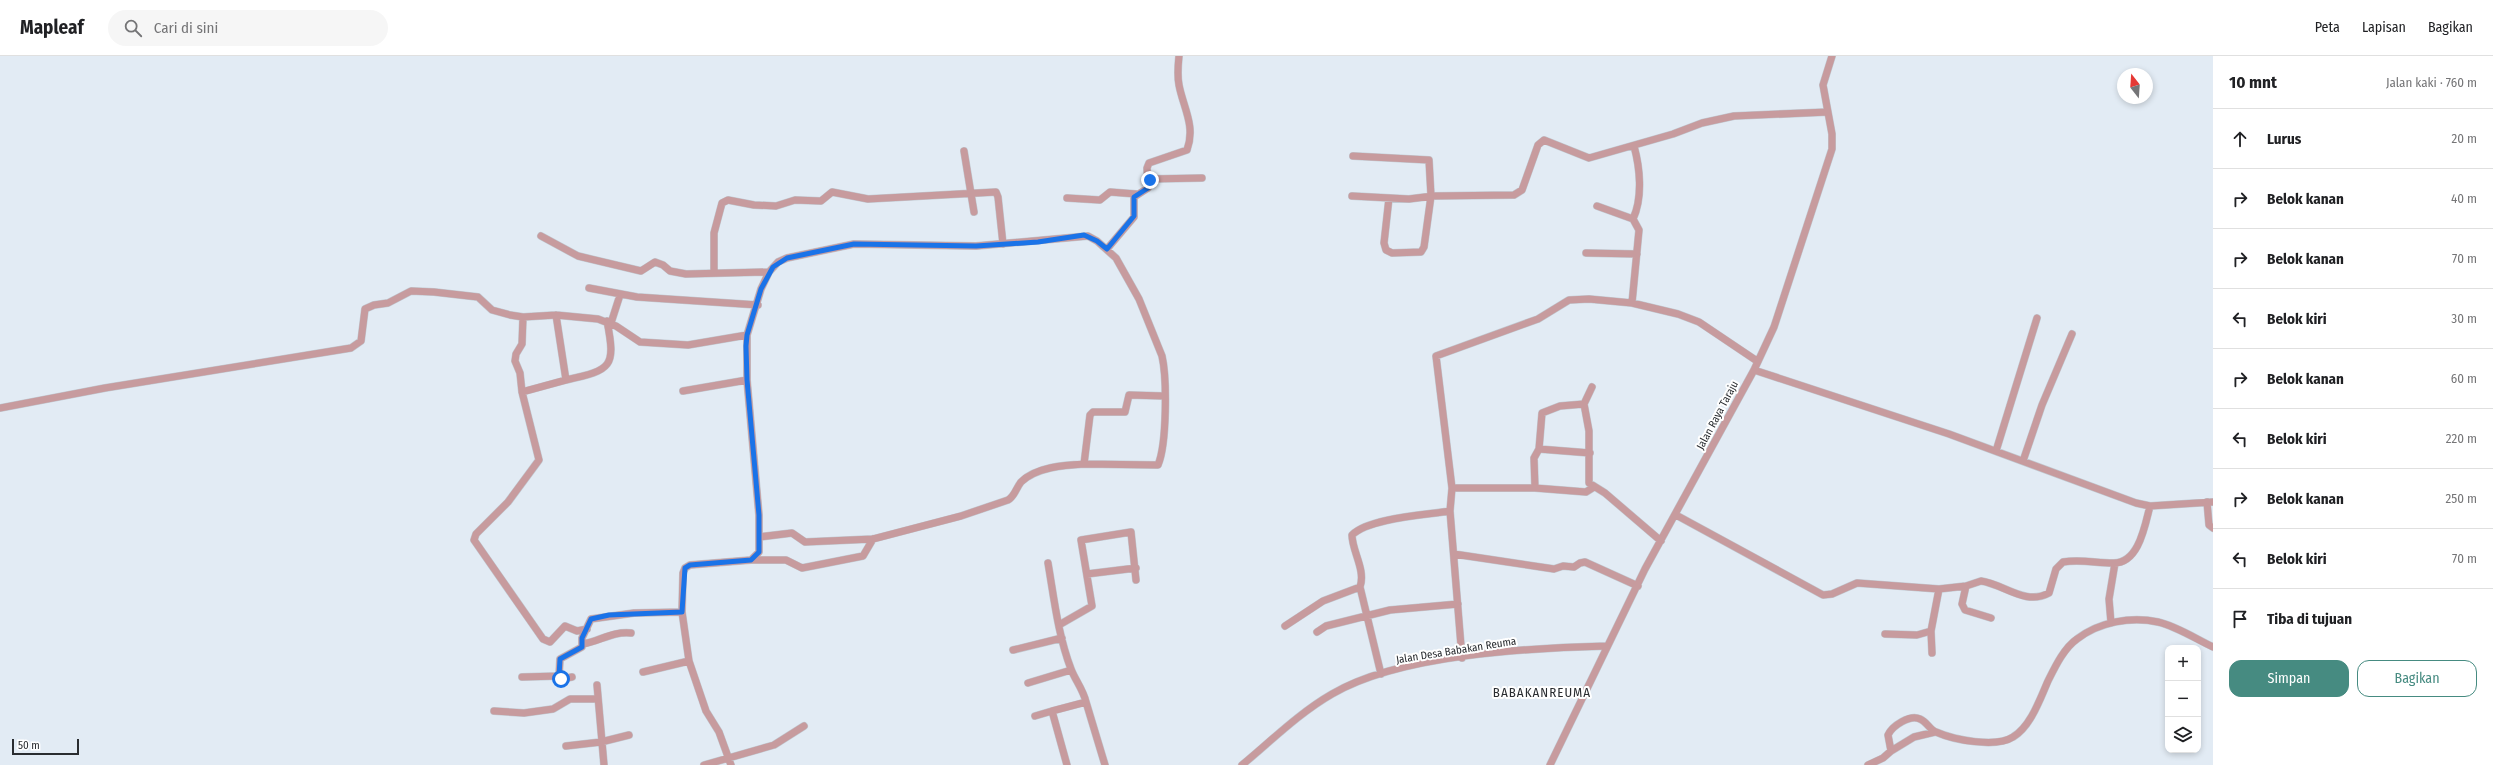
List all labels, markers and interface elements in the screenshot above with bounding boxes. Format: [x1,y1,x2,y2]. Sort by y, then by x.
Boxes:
search box [108,10,388,46]
text: Mapleaf [20,16,84,39]
icon: search [122,17,144,39]
text: Cari di sini [154,19,218,37]
text: Peta [2315,19,2340,36]
text: Lapisan [2362,19,2406,36]
text: Bagikan [2428,19,2473,36]
north arrow [2117,68,2153,104]
text: 10 mnt [2229,72,2277,93]
text: Jalan kaki · 760 m [2386,75,2477,90]
icon: ahead [2229,128,2251,150]
text: Lurus [2267,130,2301,148]
text: 20 m [2451,131,2477,146]
route end [1141,171,1159,189]
icon: right [2229,188,2251,210]
text: Belok kanan [2267,190,2344,208]
text: 40 m [2451,191,2477,206]
icon: right [2229,248,2251,270]
text: Belok kanan [2267,250,2344,268]
text: 70 m [2452,251,2477,266]
icon: left [2229,308,2251,330]
text: Belok kiri [2267,310,2327,328]
text: 30 m [2451,311,2477,326]
icon: right [2229,368,2251,390]
text: Belok kanan [2267,370,2344,388]
text: 60 m [2451,371,2477,386]
street label: Jalan Raya Taraju [1694,379,1741,452]
icon: left [2229,428,2251,450]
text: Belok kiri [2267,430,2327,448]
text: 220 m [2446,431,2477,446]
icon: right [2229,488,2251,510]
text: Belok kanan [2267,490,2344,508]
text: 250 m [2445,491,2477,506]
icon: left [2229,548,2251,570]
text: Belok kiri [2267,550,2327,568]
text: 70 m [2452,551,2477,566]
icon: arrive [2229,608,2251,630]
text: Tiba di tujuan [2267,610,2352,628]
street label: Jalan Desa Babakan Reuma [1395,635,1517,666]
map controls [2165,645,2201,753]
button: + [2165,645,2201,681]
button: Simpan [2229,660,2349,697]
button: Bagikan [2357,660,2477,697]
route start [552,670,570,688]
button: − [2165,681,2201,717]
district label: BABAKANREUMA [1493,685,1591,700]
button: layers [2165,717,2201,753]
scale bar [12,737,79,756]
text: 50 m [18,739,40,752]

